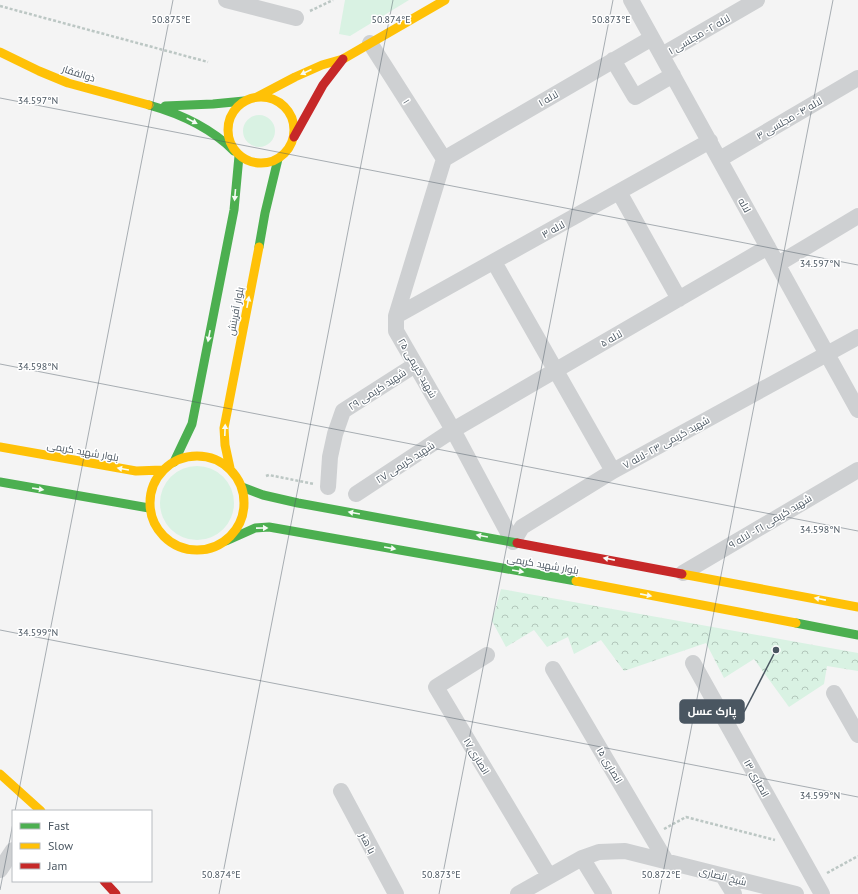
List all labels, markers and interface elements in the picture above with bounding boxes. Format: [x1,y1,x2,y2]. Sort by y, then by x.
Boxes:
street label: لاله ۲ - مجلسی ۱ [666,12,732,57]
text: 50.875°E [152,13,191,26]
text: 50.874°E [372,13,411,26]
text: 50.873°E [592,13,631,26]
street label: ذوالفقار [60,62,97,85]
one-way arrow [301,69,312,75]
street label: لاله ۱ [536,88,560,109]
text: 34.597°N [18,94,58,107]
street label: لاله ۴ - مجلسی ۳ [754,94,825,143]
street label: ۱ [400,96,413,106]
one-way arrow [186,117,198,124]
one-way arrow [232,189,238,201]
street label: لاله [735,196,754,215]
street label: لاله ۳ [539,218,567,241]
text: 34.597°N [800,257,840,270]
street label: بلوار آفرینش [224,286,247,337]
one-way arrow [245,296,251,308]
street label: لاله ۵ [598,327,625,350]
one-way arrow [205,330,211,342]
street label: شهید کریمی ۲۵ [395,336,440,400]
text: 34.598°N [18,360,58,373]
street label: شهید کریمی ۲۹ [346,366,409,413]
street label: شهید کریمی ۲۳ -لاله ۷ [620,413,712,472]
one-way arrow [221,424,228,436]
street label: بلوار شهید کریمی [46,439,120,464]
street label: شهید کریمی ۲۷ [373,439,437,486]
one-way arrow [117,466,129,472]
one-way arrow [32,486,45,492]
street label: شهید کریمی ۲۱ - لاله ۹ [726,492,814,551]
one-way arrow [348,509,360,515]
text: 34.598°N [800,523,840,536]
one-way arrow [256,524,268,531]
one-way arrow [475,533,488,539]
one-way arrow [384,545,396,551]
street label: بلوار شهید کریمی [506,552,580,577]
one-way arrow [603,556,616,562]
one-way arrow [512,568,524,574]
one-way arrow [639,592,652,598]
one-way arrow [814,596,826,602]
text: 34.599°N [18,626,58,639]
callout: پارک عسل [680,700,744,723]
text: پارک عسل [688,704,736,720]
street label: انصاری ۱۷ [461,736,493,777]
street label: انصاری ۱۵ [594,745,625,786]
street label: انصاری ۱۳ [741,757,772,799]
text: 34.599°N [800,789,840,802]
legend [12,810,152,882]
text: Fast [48,818,69,833]
street label: با هنر [356,829,379,856]
text: Slow [48,838,73,853]
text: Jam [47,858,67,873]
street label: شیخ انصاری [698,864,748,889]
text: 50.874°E [202,868,241,881]
text: 50.873°E [422,868,461,881]
text: 50.872°E [642,868,681,881]

